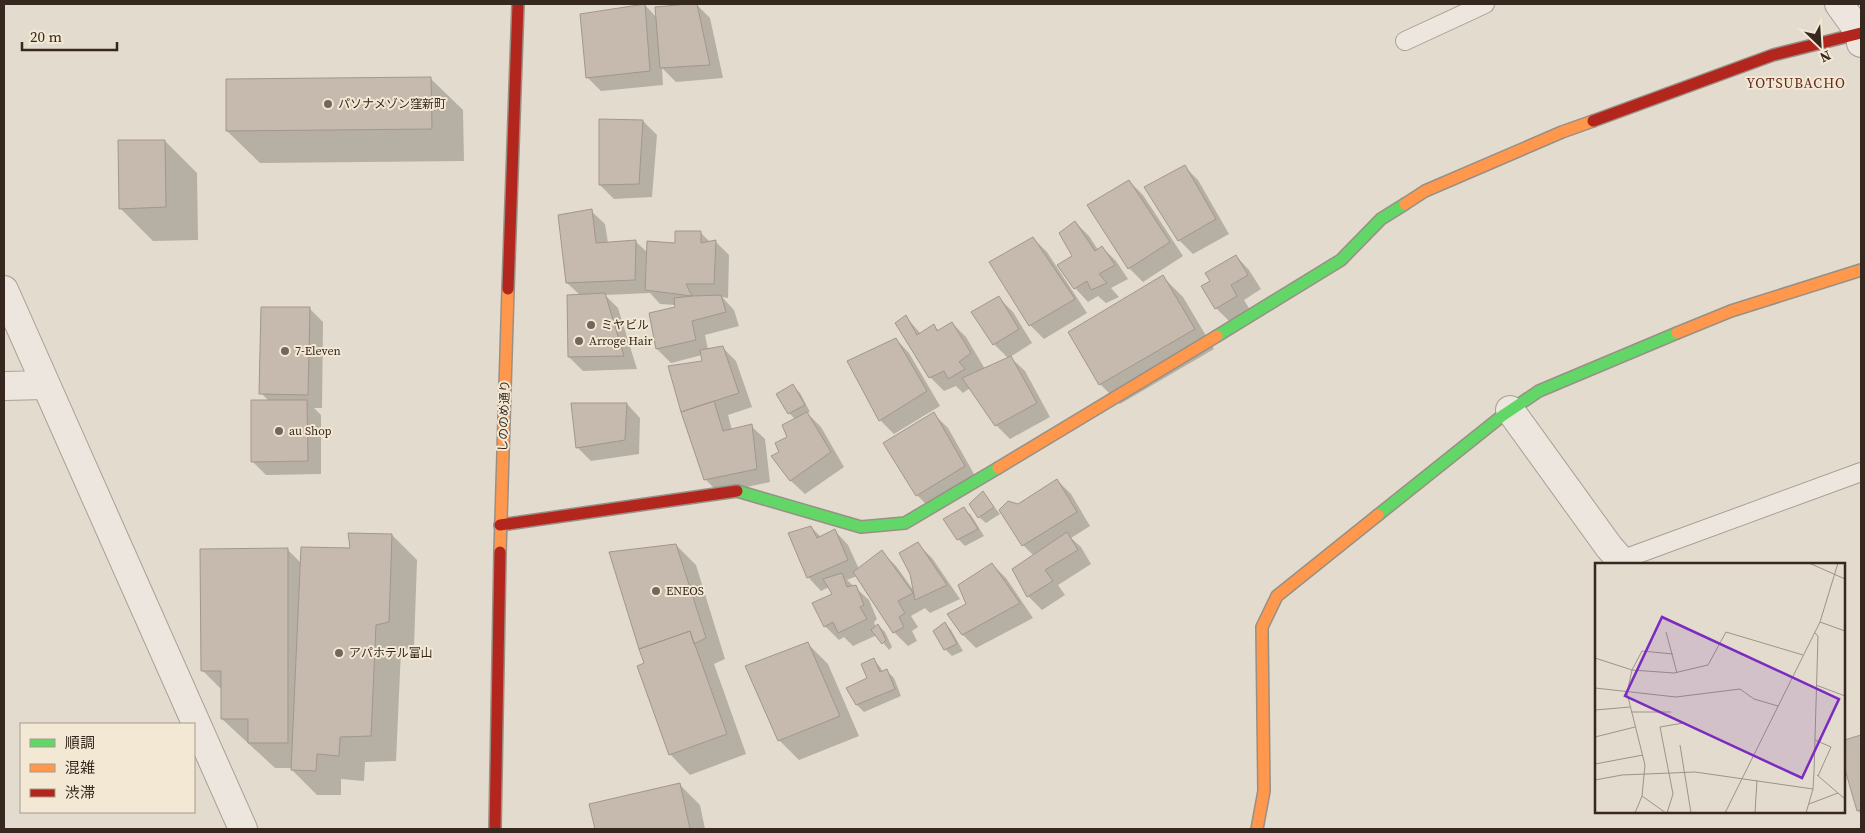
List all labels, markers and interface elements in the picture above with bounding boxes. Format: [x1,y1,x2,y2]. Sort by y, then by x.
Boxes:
scale bar [22,20,118,52]
north arrow [1795,20,1845,70]
text: 20 m [30,26,62,47]
text: N [1817,46,1834,68]
district label: YOTSUBACHO [1746,73,1846,93]
place label: パソナメゾン窪新町 [338,96,446,112]
marker: パソナメゾン窪新町 [322,98,334,110]
place label: ミヤビル [601,317,649,333]
marker: ミヤビル [585,319,597,331]
place label: Arroge Hair [589,333,653,349]
marker: Arroge Hair [573,335,585,347]
place label: 7-Eleven [295,343,341,359]
marker: 7-Eleven [279,345,291,357]
street label: しののめ通り [495,380,513,452]
place label: au Shop [289,423,332,439]
marker: au Shop [273,425,285,437]
inset map [1595,563,1845,813]
place label: ENEOS [666,583,704,599]
marker: ENEOS [650,585,662,597]
place label: アパホテル富山 [349,645,433,661]
marker: アパホテル富山 [333,647,345,659]
legend [20,723,195,813]
text: 順調 [65,732,95,753]
text: 混雑 [65,757,95,778]
text: 渋滞 [65,782,95,803]

